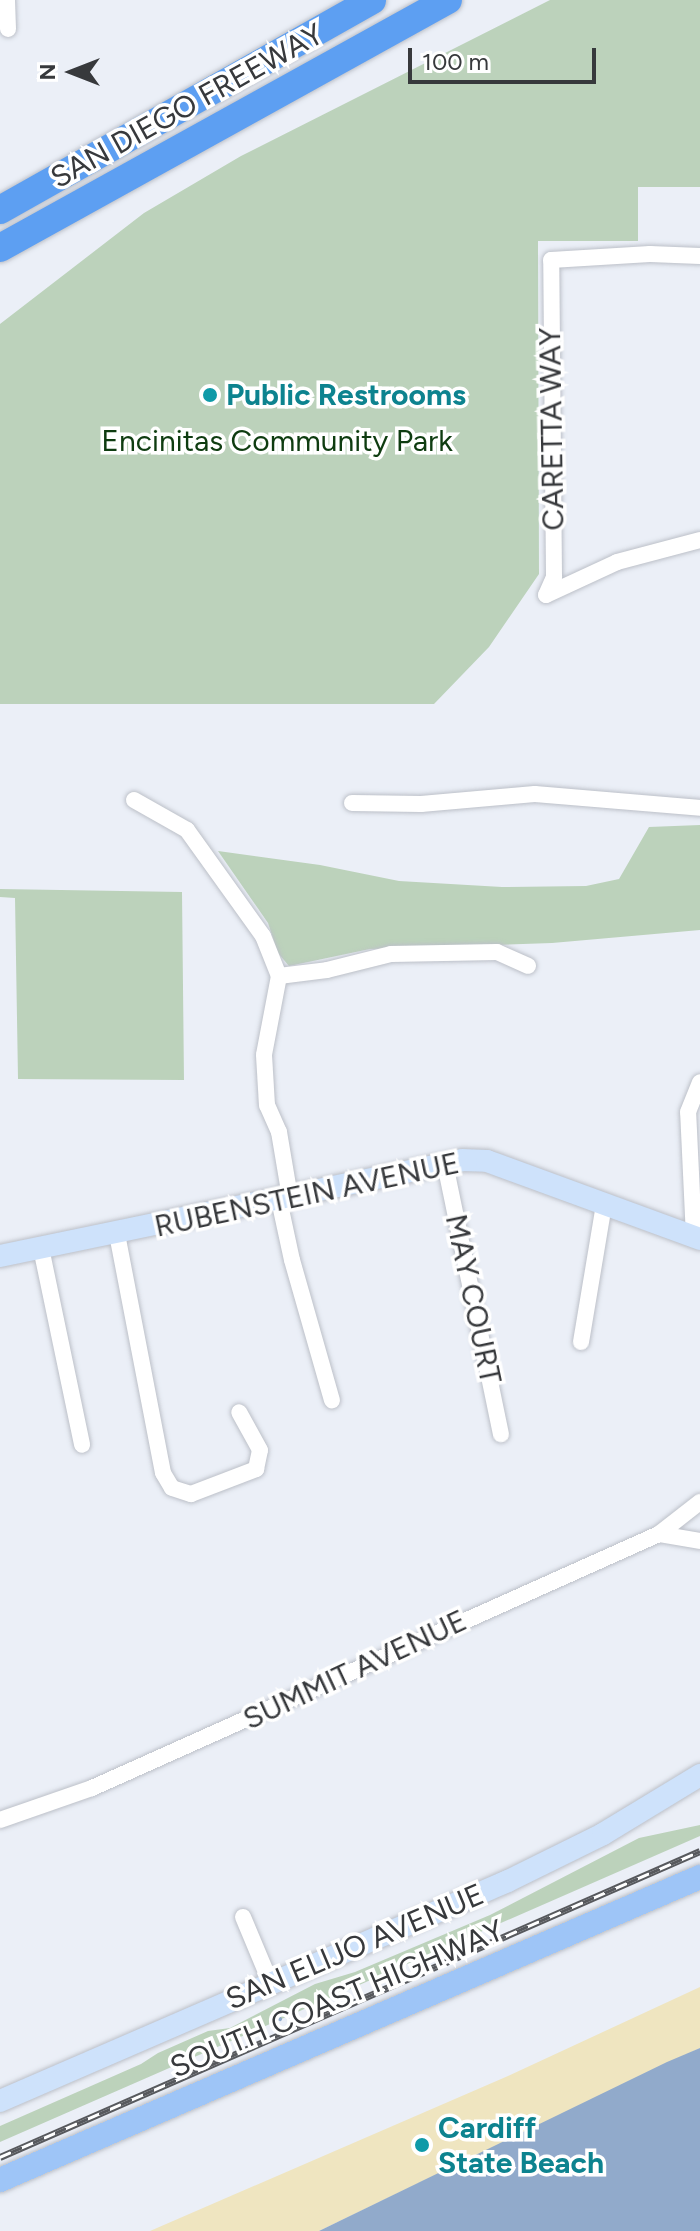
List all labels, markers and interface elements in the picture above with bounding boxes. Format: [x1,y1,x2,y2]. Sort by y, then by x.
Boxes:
street label: SAN DIEGO FREEWAY [45,16,329,196]
north arrow [32,32,112,112]
scale bar [412,32,600,82]
text: 100 m [422,47,489,76]
street label: CARETTA WAY [532,327,572,531]
place label: Public Restrooms [226,377,466,413]
marker: Public Restrooms [201,386,219,404]
park label: Encinitas Community Park [101,423,453,459]
street label: RUBENSTEIN AVENUE [151,1145,463,1245]
street label: MAY COURT [437,1211,509,1387]
street label: SUMMIT AVENUE [238,1602,472,1738]
street label: SAN ELIJO AVENUE [221,1876,489,2018]
street label: SOUTH COAST HIGHWAY [165,1912,509,2086]
place label: Cardiff State Beach [438,2110,604,2180]
marker: Cardiff State Beach [413,2136,431,2154]

